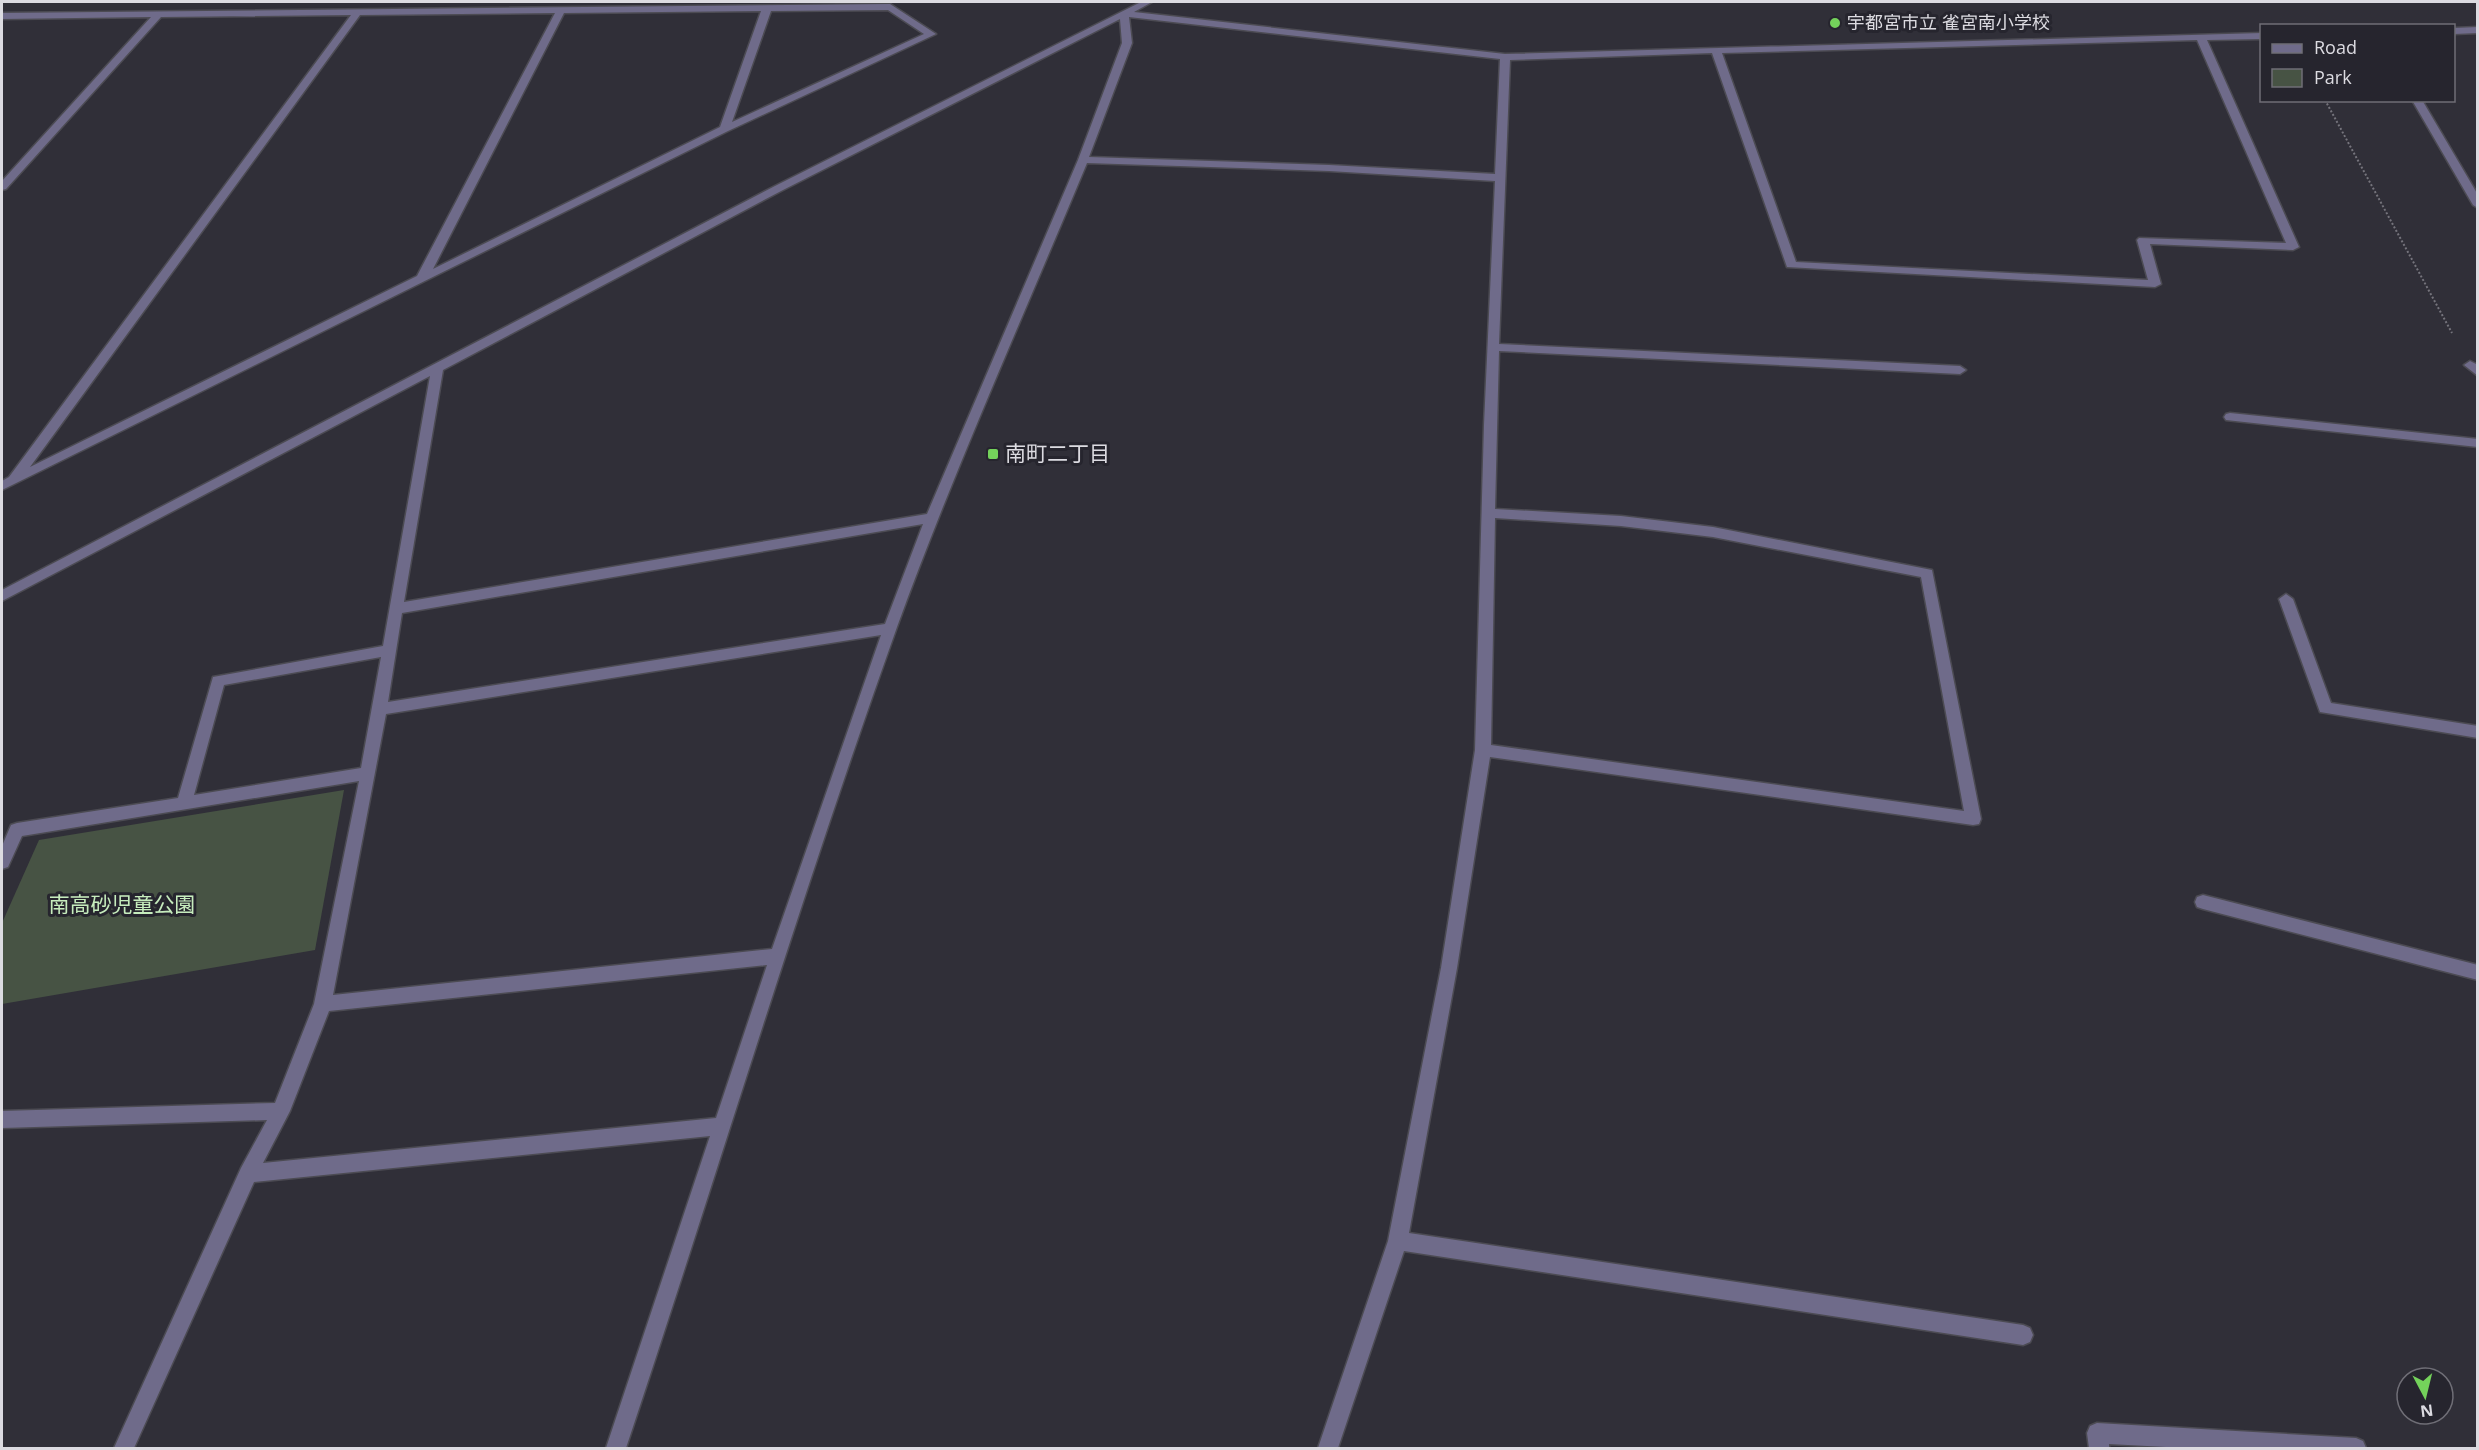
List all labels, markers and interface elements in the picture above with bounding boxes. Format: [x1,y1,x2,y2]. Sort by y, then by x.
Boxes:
place label: 宇都宮市立 雀宮南小学校 [1847,10,2050,34]
marker: 宇都宮市立 雀宮南小学校 [1828,16,1842,30]
legend [2260,24,2455,102]
text: Road [2314,35,2357,59]
text: Park [2314,65,2352,89]
place label: 南町二丁目 [1005,439,1110,467]
marker: 南町二丁目 [986,447,1000,461]
park label: 南高砂児童公園 [49,890,196,918]
north arrow [2395,1366,2455,1426]
text: N [2419,1399,2435,1423]

